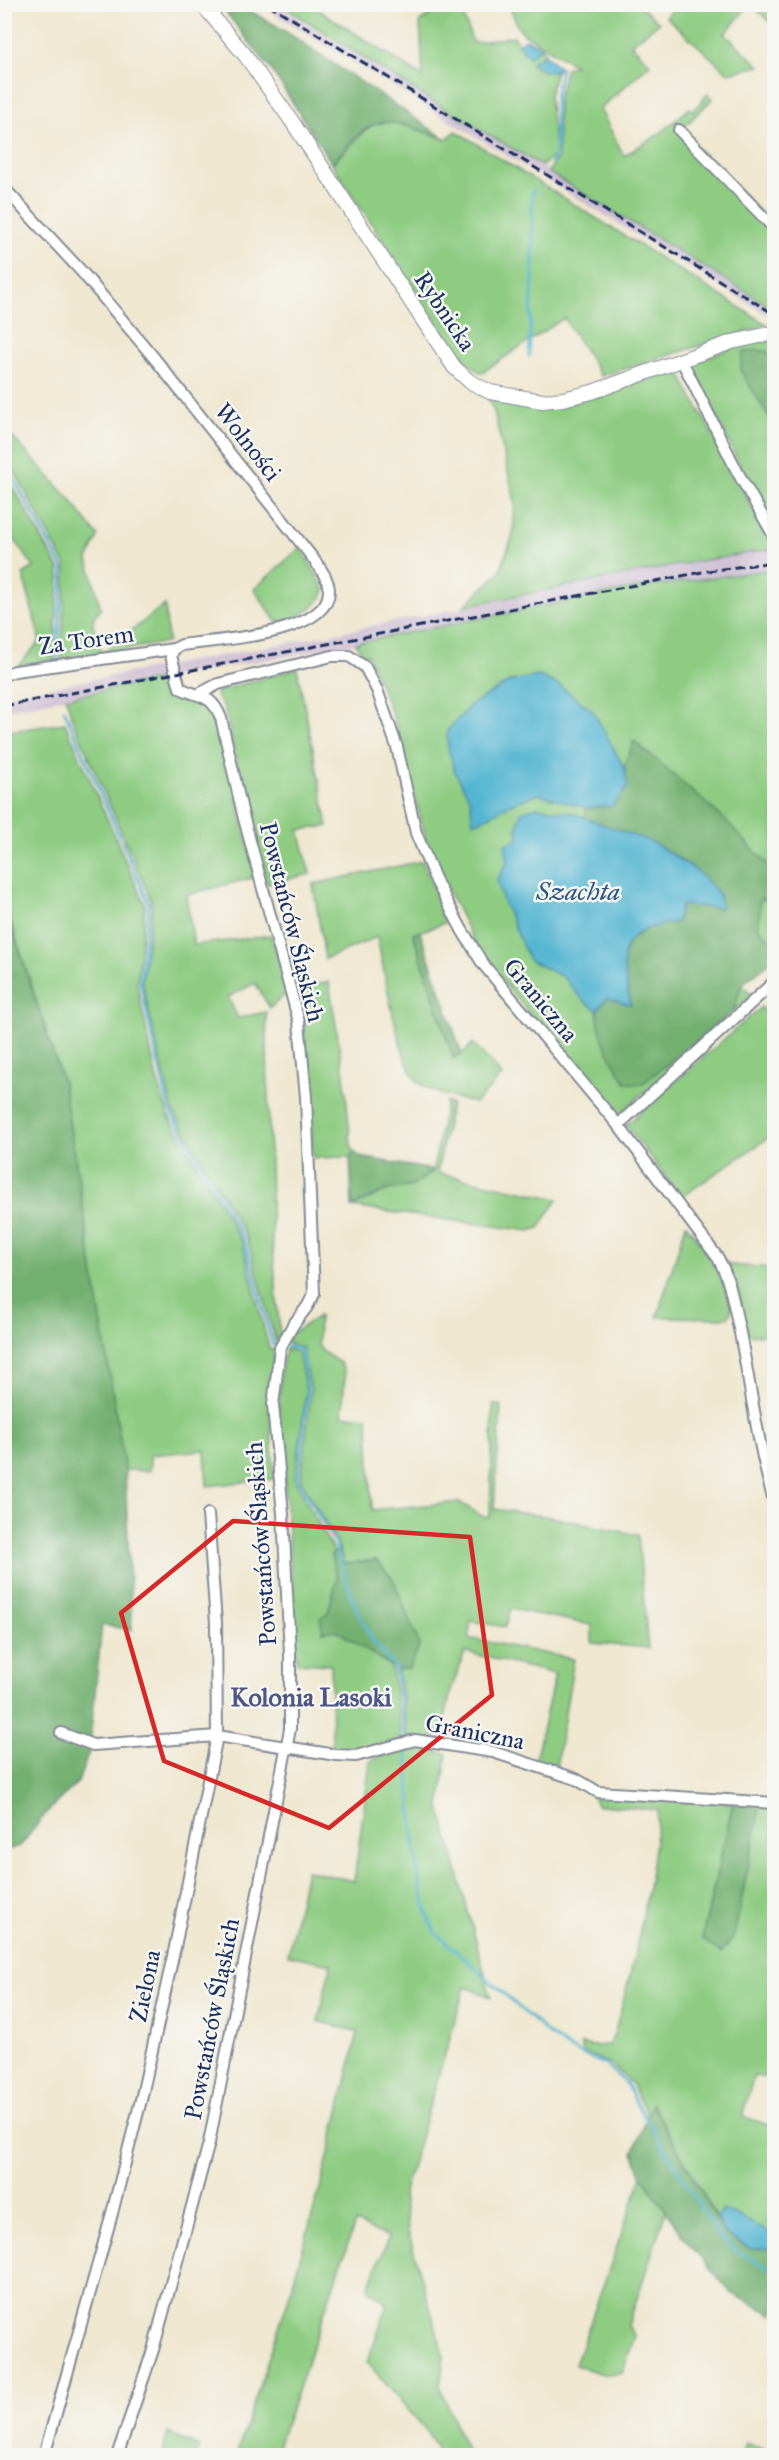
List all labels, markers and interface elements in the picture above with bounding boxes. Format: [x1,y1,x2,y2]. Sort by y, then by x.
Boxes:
street label: Rybnicka [407,265,483,357]
street label: Wolności [208,397,288,487]
street label: Za Torem [36,618,136,662]
street label: Powstańców Śląskich [253,819,331,1025]
water label: Szachta [535,875,620,907]
street label: Graniczna [497,952,585,1049]
street label: Powstańców Śląskich [239,1441,283,1647]
district label: Kolonia Lasoki [230,1681,393,1713]
street label: Graniczna [423,1708,528,1756]
street label: Powstańców Śląskich [178,1916,246,2122]
street label: Zielona [123,1946,167,2025]

